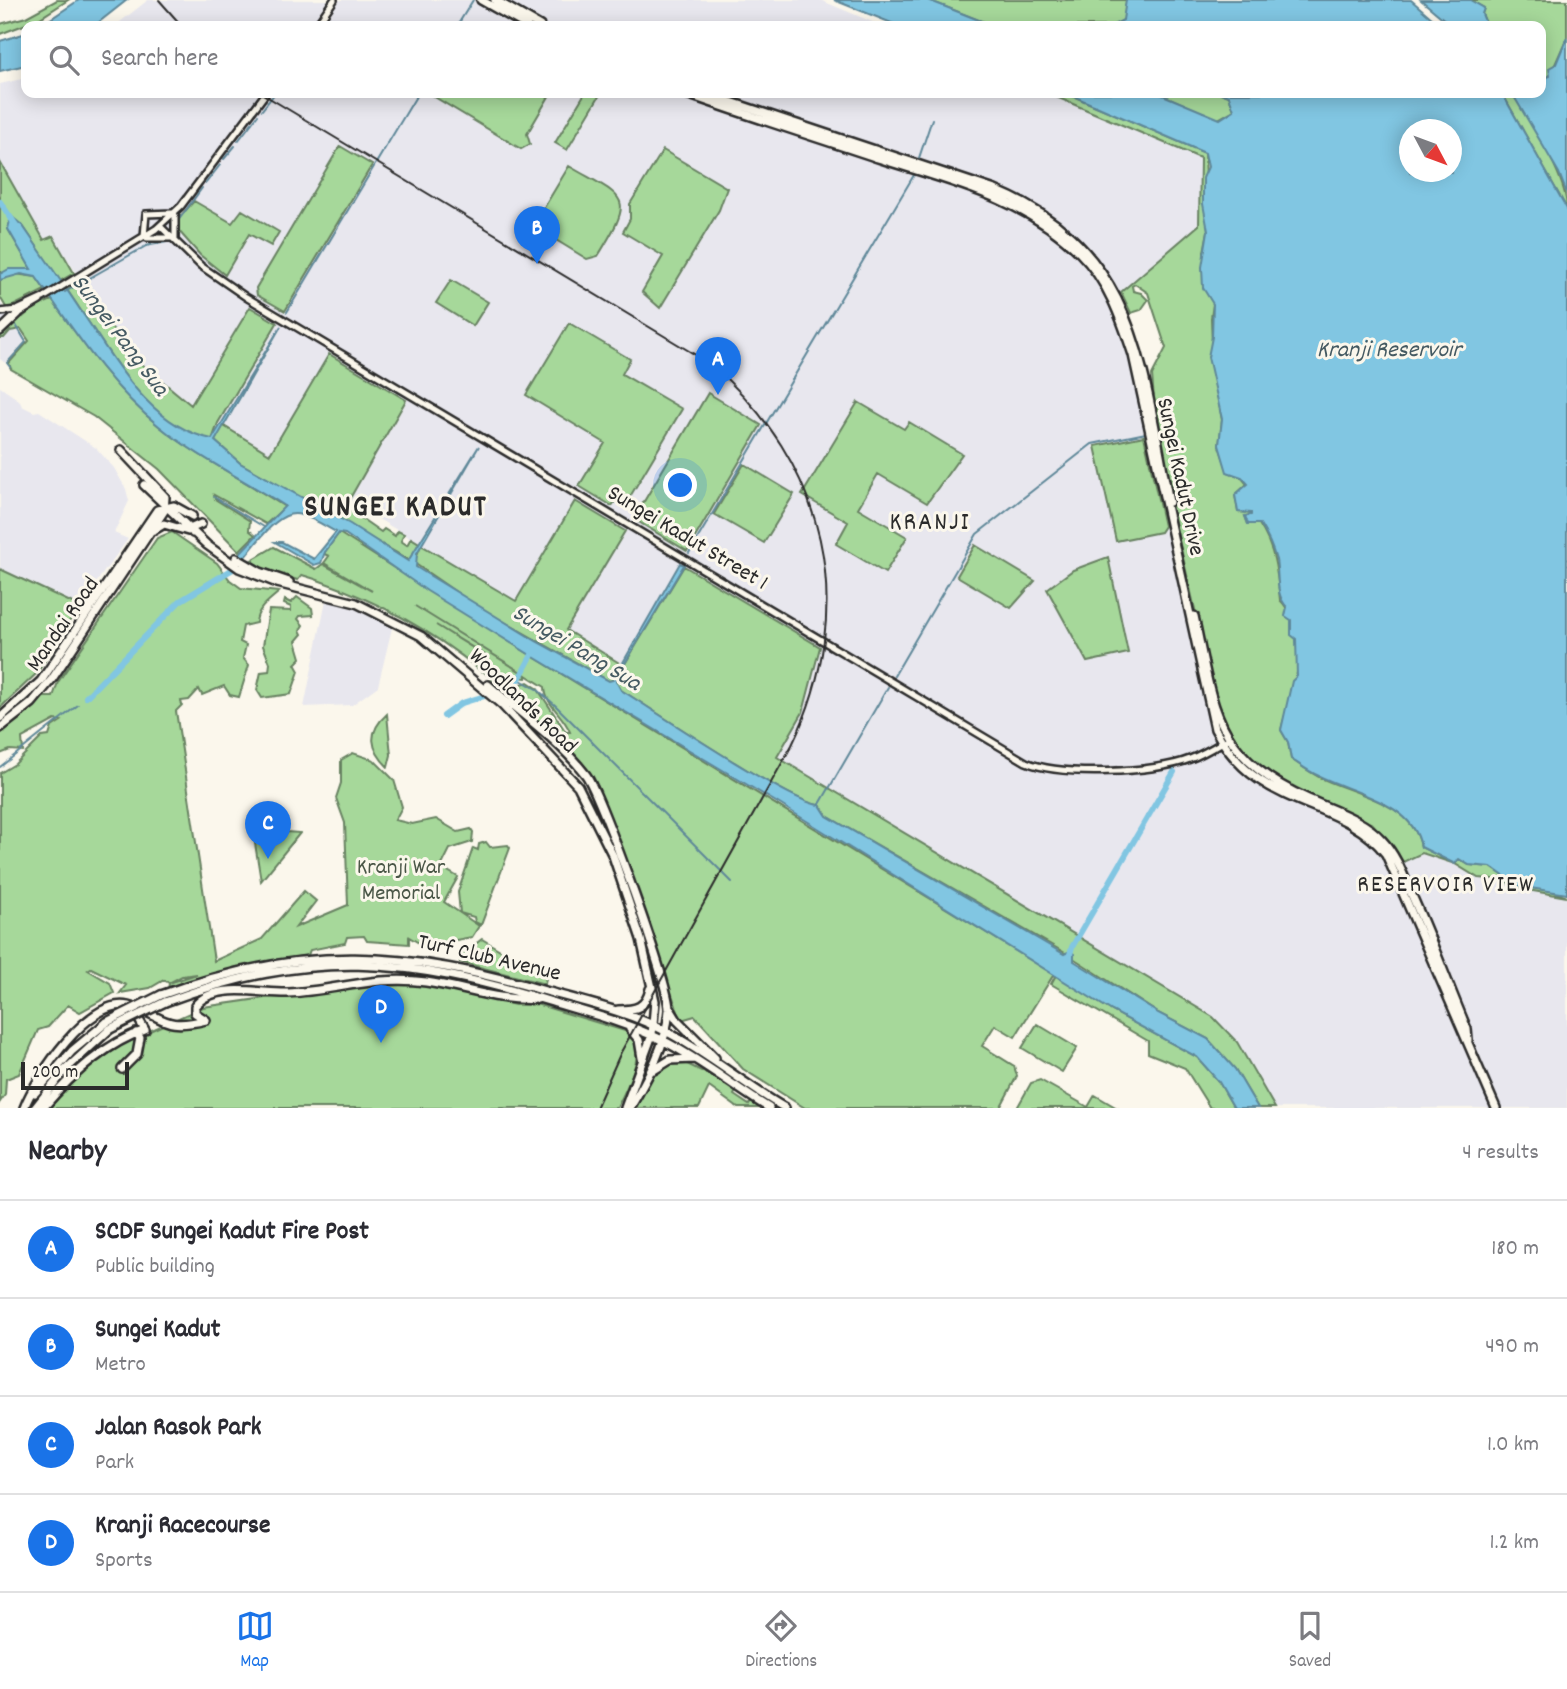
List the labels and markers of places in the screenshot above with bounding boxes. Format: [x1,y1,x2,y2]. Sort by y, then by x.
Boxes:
pin: B [514,206,560,264]
pin: A [695,337,741,395]
pin: C [245,801,291,859]
pin: D [358,985,404,1043]

